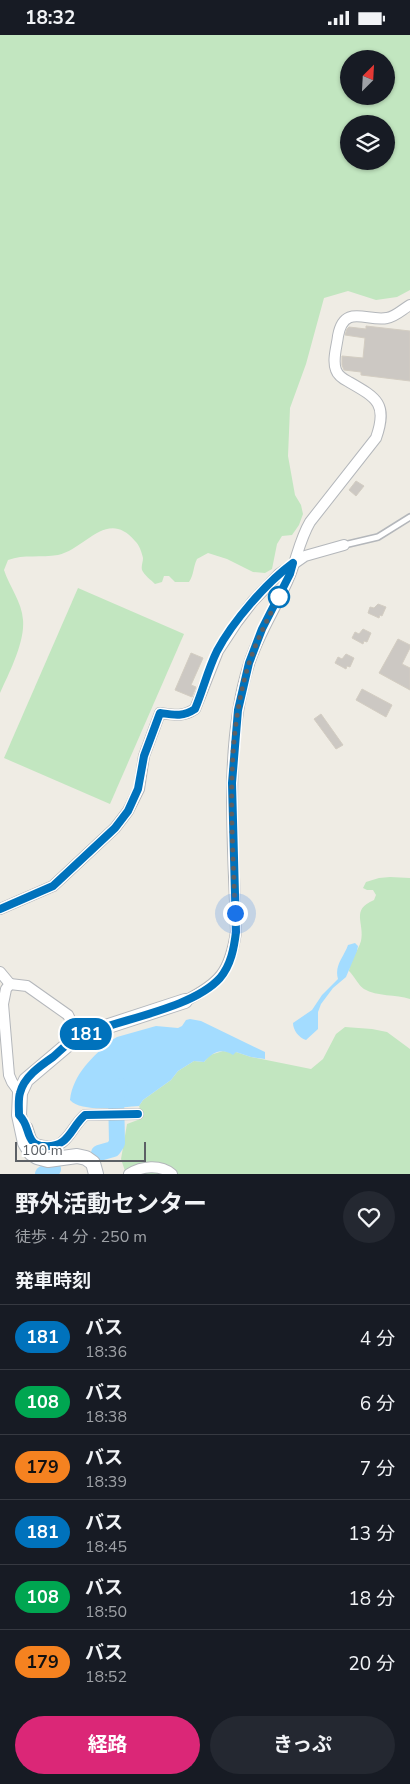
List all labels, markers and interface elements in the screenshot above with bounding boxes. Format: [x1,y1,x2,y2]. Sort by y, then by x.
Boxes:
text: 18:32 [25,5,75,31]
north arrow [340,50,395,105]
map controls [340,50,395,170]
button: layers [340,115,395,170]
unlabelled marker [268,586,290,608]
your location [223,901,248,926]
line badge: 181 [57,1018,115,1050]
text: 181 [70,1022,102,1046]
scale bar [15,1139,146,1162]
text: 100 m [22,1141,63,1160]
text: 野外活動センター [15,1188,207,1220]
button: heart [343,1191,395,1243]
text: 徒歩 · 4 分 · 250 m [15,1226,147,1248]
text: 発車時刻 [15,1268,91,1294]
text: バス [85,1315,123,1341]
text: 181 [26,1325,59,1349]
text: 4 分 [360,1326,395,1352]
text: 18:36 [85,1341,127,1363]
text: バス [85,1380,123,1406]
text: 108 [26,1390,59,1414]
text: 6 分 [360,1391,395,1417]
text: 18:38 [85,1406,127,1428]
text: バス [85,1445,123,1471]
text: 179 [26,1455,59,1479]
text: 7 分 [360,1456,395,1482]
text: 18:39 [85,1471,127,1493]
text: バス [85,1510,123,1536]
text: 181 [26,1520,59,1544]
text: 13 分 [348,1521,395,1547]
text: 18:45 [85,1536,127,1558]
text: バス [85,1575,123,1601]
text: 108 [26,1585,59,1609]
text: 18 分 [348,1586,395,1612]
text: 18:50 [85,1601,127,1623]
text: バス [85,1640,123,1666]
text: 179 [26,1650,59,1674]
text: 20 分 [348,1651,395,1677]
text: 18:52 [85,1666,127,1688]
button: 経路 [15,1716,200,1774]
button: きっぷ [210,1716,395,1774]

